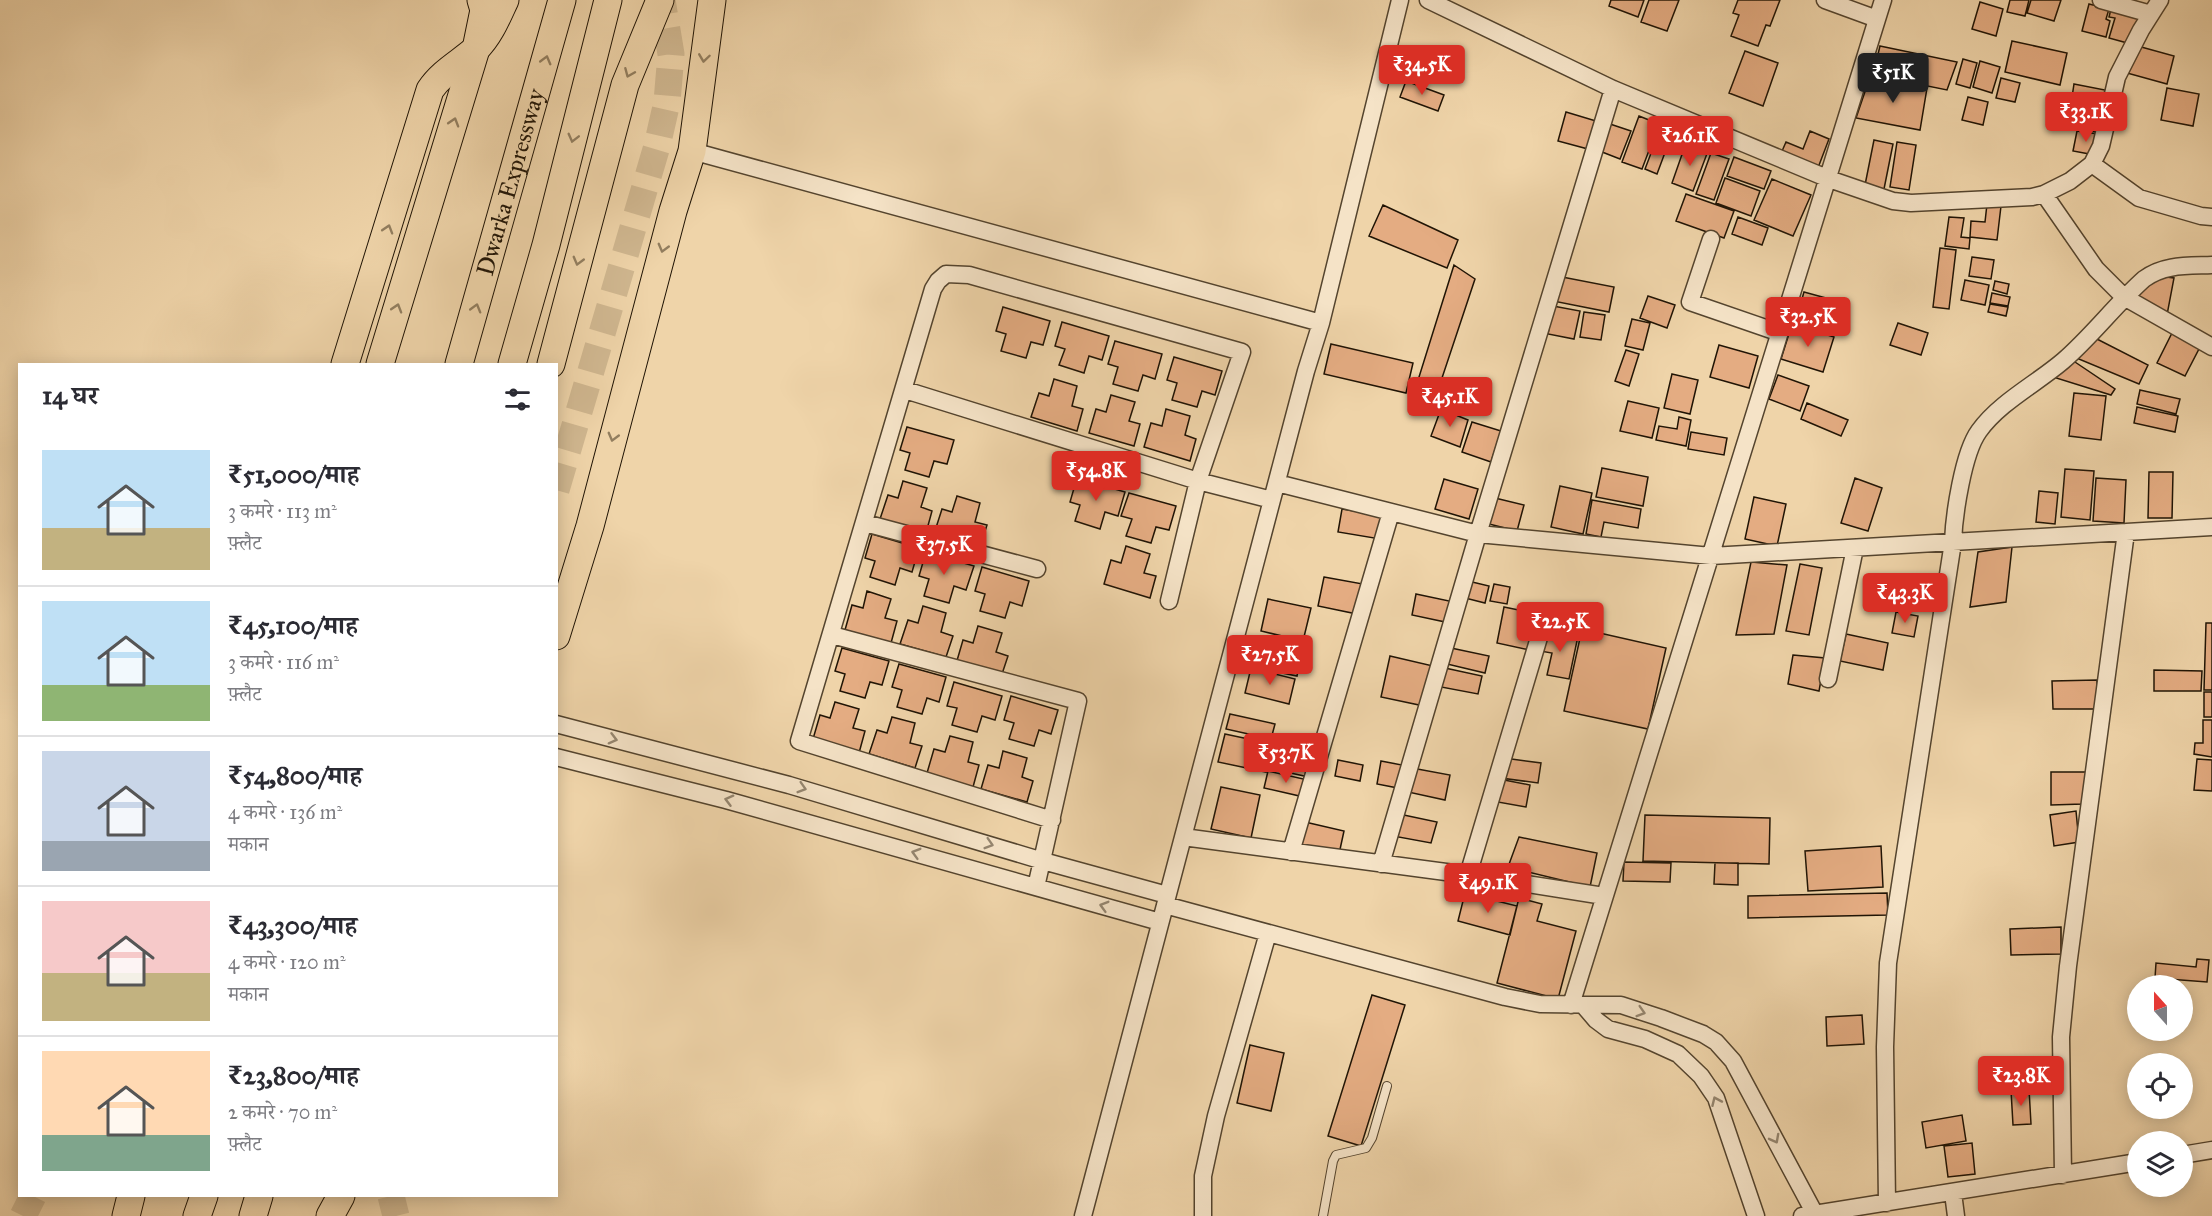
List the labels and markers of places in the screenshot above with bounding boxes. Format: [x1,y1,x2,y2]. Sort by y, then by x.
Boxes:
pin: ₹34.5K [1373,45,1471,96]
pin: ₹51K [1857,53,1929,104]
pin: ₹33.1K [2037,92,2135,143]
pin: ₹26.1K [1641,116,1739,167]
pin: ₹32.5K [1759,297,1857,348]
pin: ₹45.1K [1401,377,1499,428]
pin: ₹54.8K [1047,451,1145,502]
pin: ₹37.5K [895,525,993,576]
pin: ₹43.3K [1856,573,1954,624]
pin: ₹22.5K [1511,602,1609,653]
pin: ₹27.5K [1221,635,1319,686]
pin: ₹53.7K [1237,733,1335,784]
pin: ₹49.1K [1439,863,1537,914]
pin: ₹23.8K [1972,1056,2070,1107]

